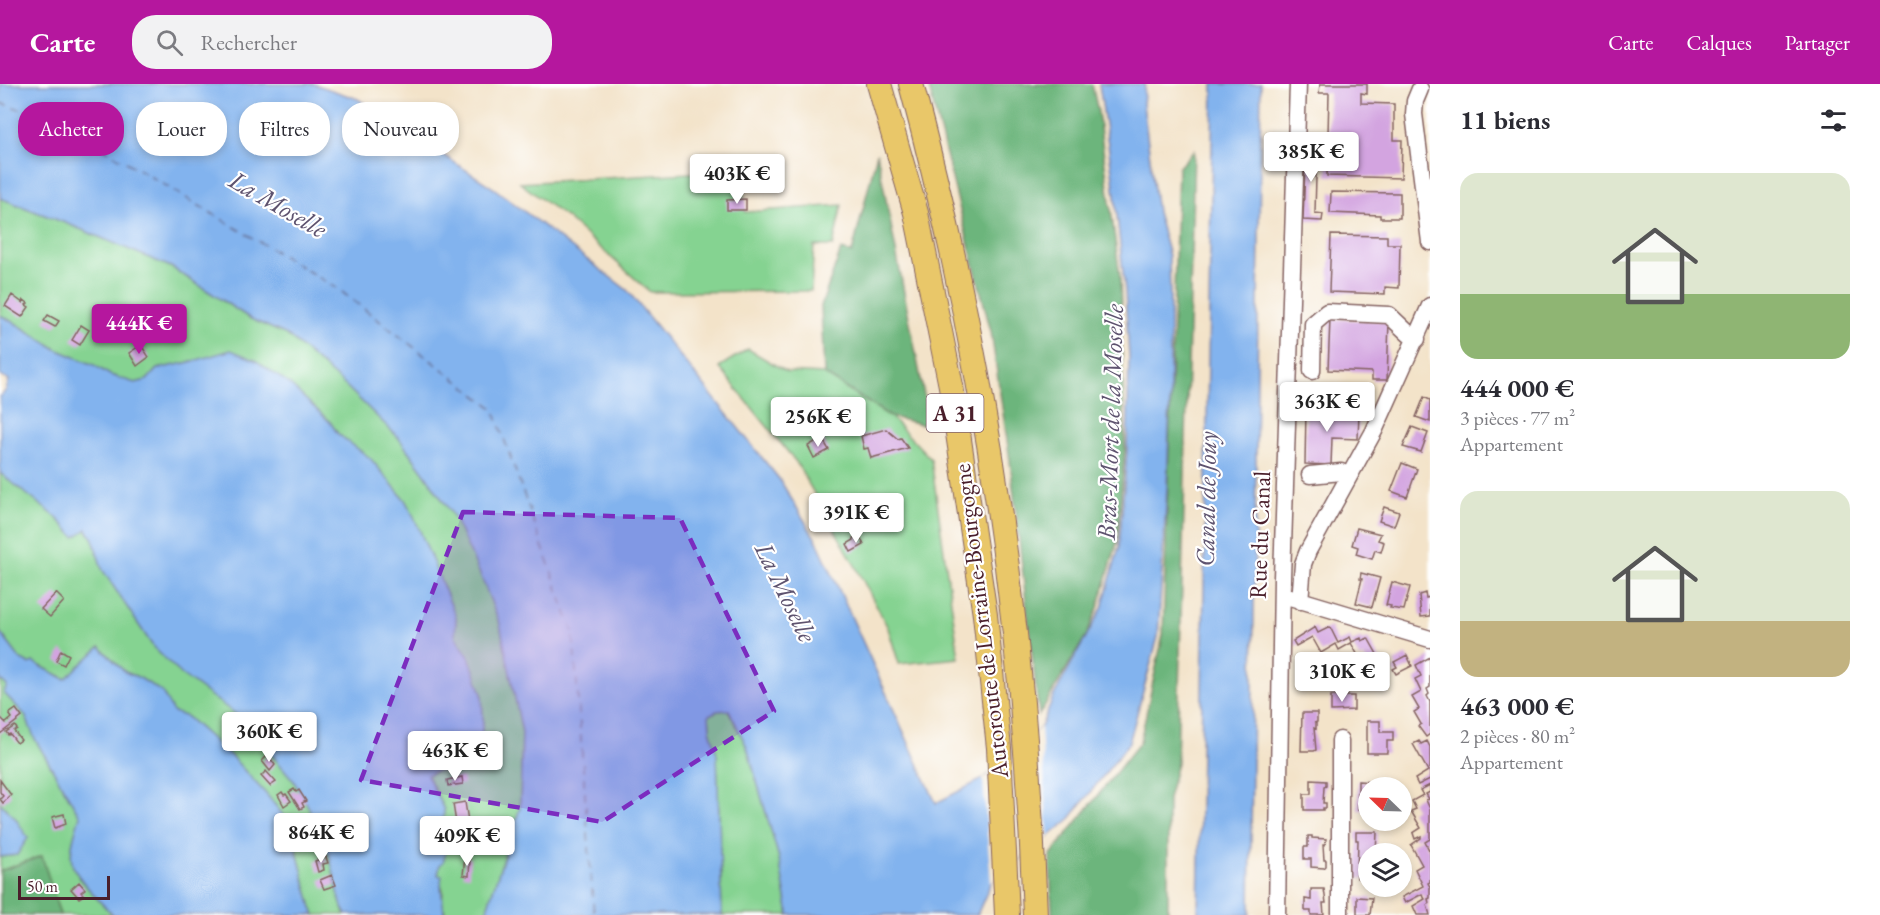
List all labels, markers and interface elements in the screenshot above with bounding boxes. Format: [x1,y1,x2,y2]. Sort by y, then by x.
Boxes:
search box [132,15,552,69]
text: Carte [30,24,96,60]
icon: search [153,26,186,59]
text: Rechercher [201,28,297,57]
text: Carte [1608,29,1653,56]
text: Calques [1686,29,1752,56]
text: Partager [1785,29,1850,56]
chip: Acheter [18,102,124,156]
chip: Louer [136,102,227,156]
chip: Filtres [239,102,330,156]
chip: Nouveau [342,102,459,156]
text: 11 biens [1460,103,1550,137]
icon: filters [1817,104,1850,137]
pin: 385K € [1262,132,1360,183]
text: 385K € [1278,138,1344,164]
pin: 403K € [688,154,786,205]
text: 403K € [704,160,770,186]
water label: La Moselle [222,162,334,246]
icon: home [1601,212,1709,320]
water label: Bras-Mort de la Moselle [1089,302,1131,542]
pin: 444K € [90,304,188,355]
text: 444K € [106,310,172,336]
text: 444 000 € [1460,371,1574,405]
pin: 363K € [1278,382,1376,433]
text: 363K € [1294,388,1360,414]
road number: A 31 [926,394,984,432]
pin: 256K € [769,397,867,448]
text: 256K € [785,403,851,429]
text: 3 pièces · 77 m² [1460,405,1575,431]
water label: Canal de Jouy [1188,431,1224,567]
text: Appartement [1460,431,1563,457]
street label: Autoroute de Lorraine-Bourgogne [946,462,1015,781]
street label: Rue du Canal [1242,470,1277,600]
pin: 391K € [807,493,905,544]
text: 391K € [823,499,889,525]
icon: home [1601,530,1709,638]
water label: La Moselle [747,535,825,649]
pin: 310K € [1293,652,1391,703]
text: 310K € [1309,658,1375,684]
text: 463 000 € [1460,689,1574,723]
pin: 360K € [220,712,318,763]
text: 360K € [236,718,302,744]
text: 2 pièces · 80 m² [1460,723,1575,749]
pin: 463K € [406,731,504,782]
text: 463K € [422,737,488,763]
text: Appartement [1460,749,1563,775]
north arrow [1358,777,1412,831]
map controls [1358,777,1412,897]
pin: 864K € [272,813,370,864]
pin: 409K € [418,816,516,867]
text: 864K € [288,819,354,845]
text: 409K € [434,822,500,848]
button: layers [1358,843,1412,897]
scale bar [18,873,110,900]
text: 50 m [27,876,58,897]

